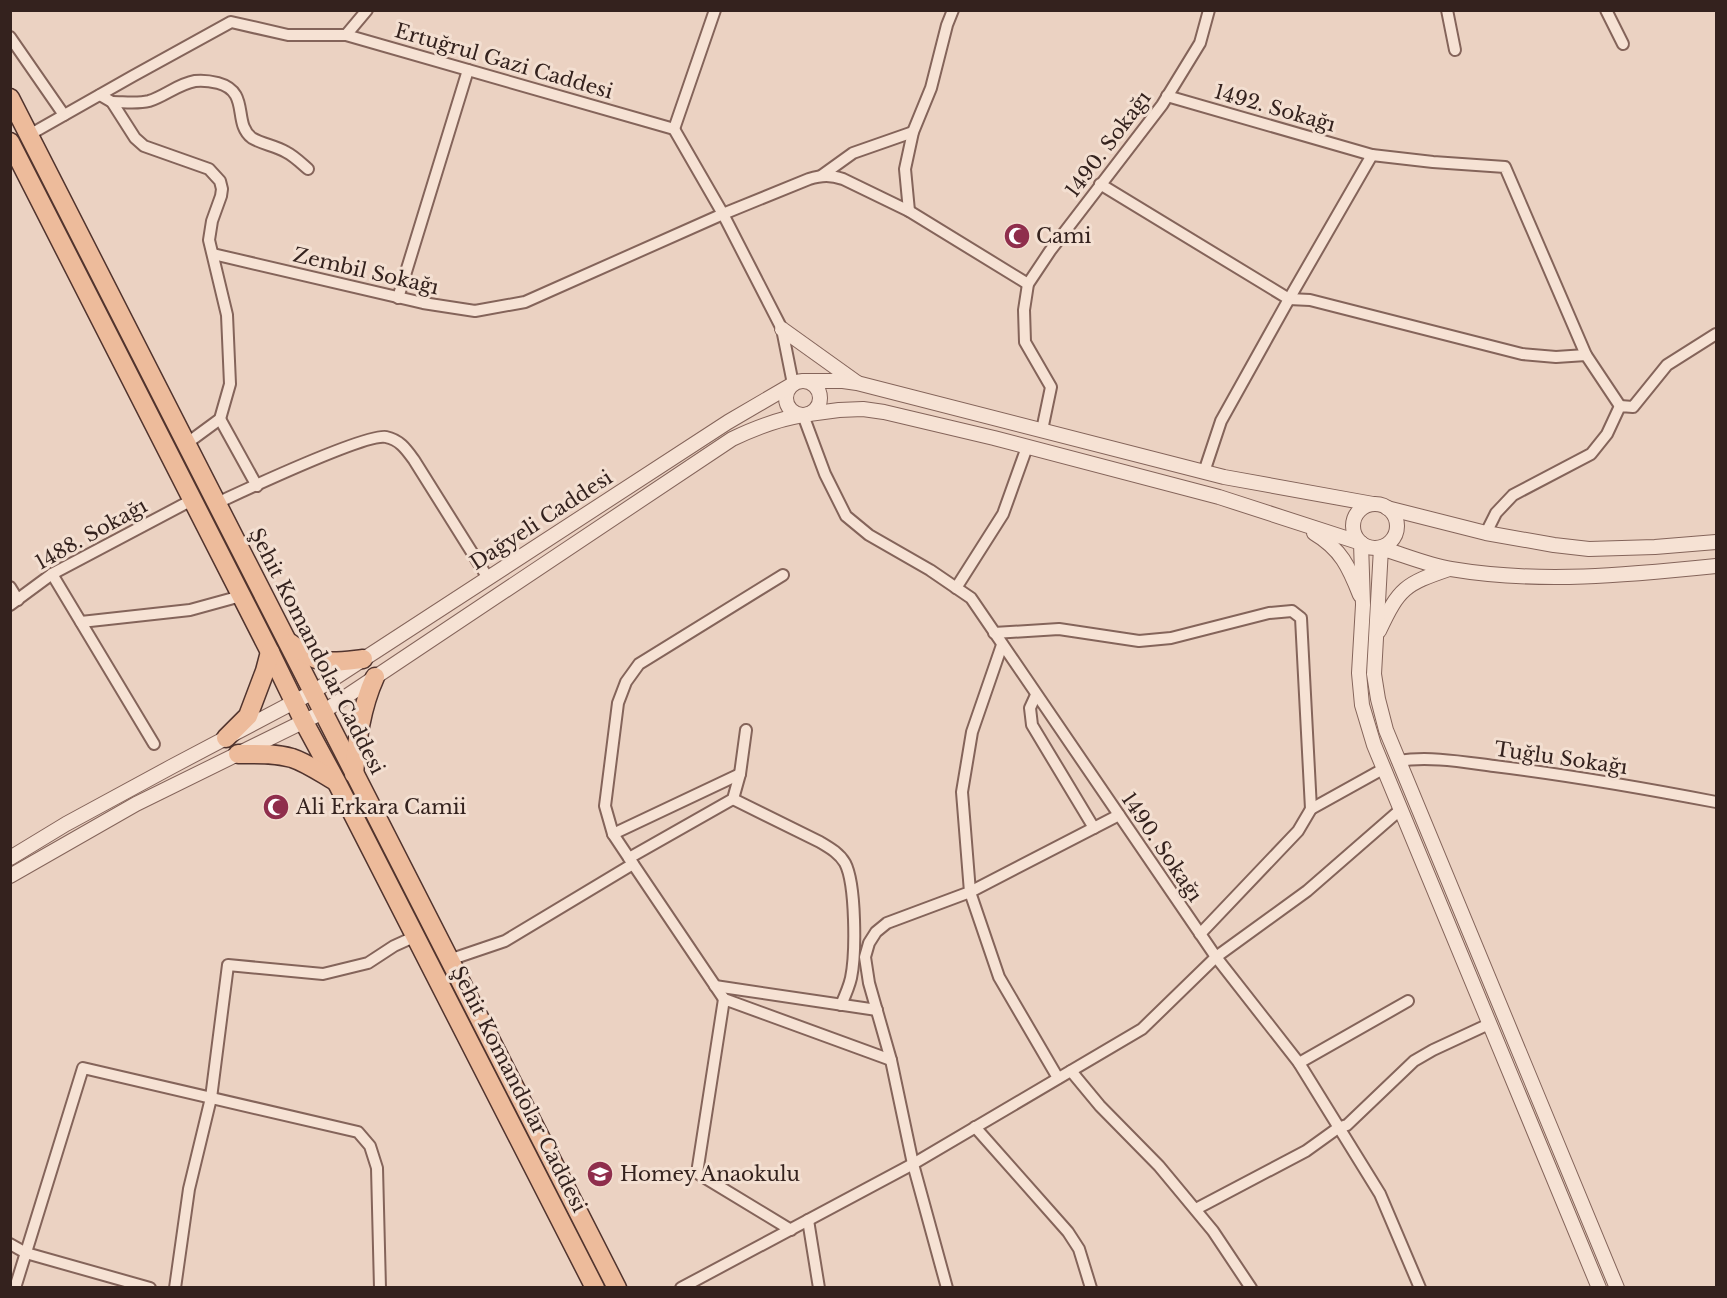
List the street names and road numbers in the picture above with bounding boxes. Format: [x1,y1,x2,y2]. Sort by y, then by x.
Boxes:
street label: Ertuğrul Gazi Caddesi [392,18,616,104]
street label: 1492. Sokağı [1212,79,1339,137]
street label: 1490. Sokağı [1060,86,1156,202]
street label: Zembil Sokağı [291,243,441,299]
street label: Dağyeli Caddesi [465,465,617,575]
street label: 1488. Sokağı [31,493,151,575]
street label: Şehit Komandolar Caddesi [244,524,390,778]
street label: Tuğlu Sokağı [1493,737,1629,779]
street label: 1490. Sokağı [1117,788,1207,906]
street label: Şehit Komandolar Caddesi [446,962,592,1216]

